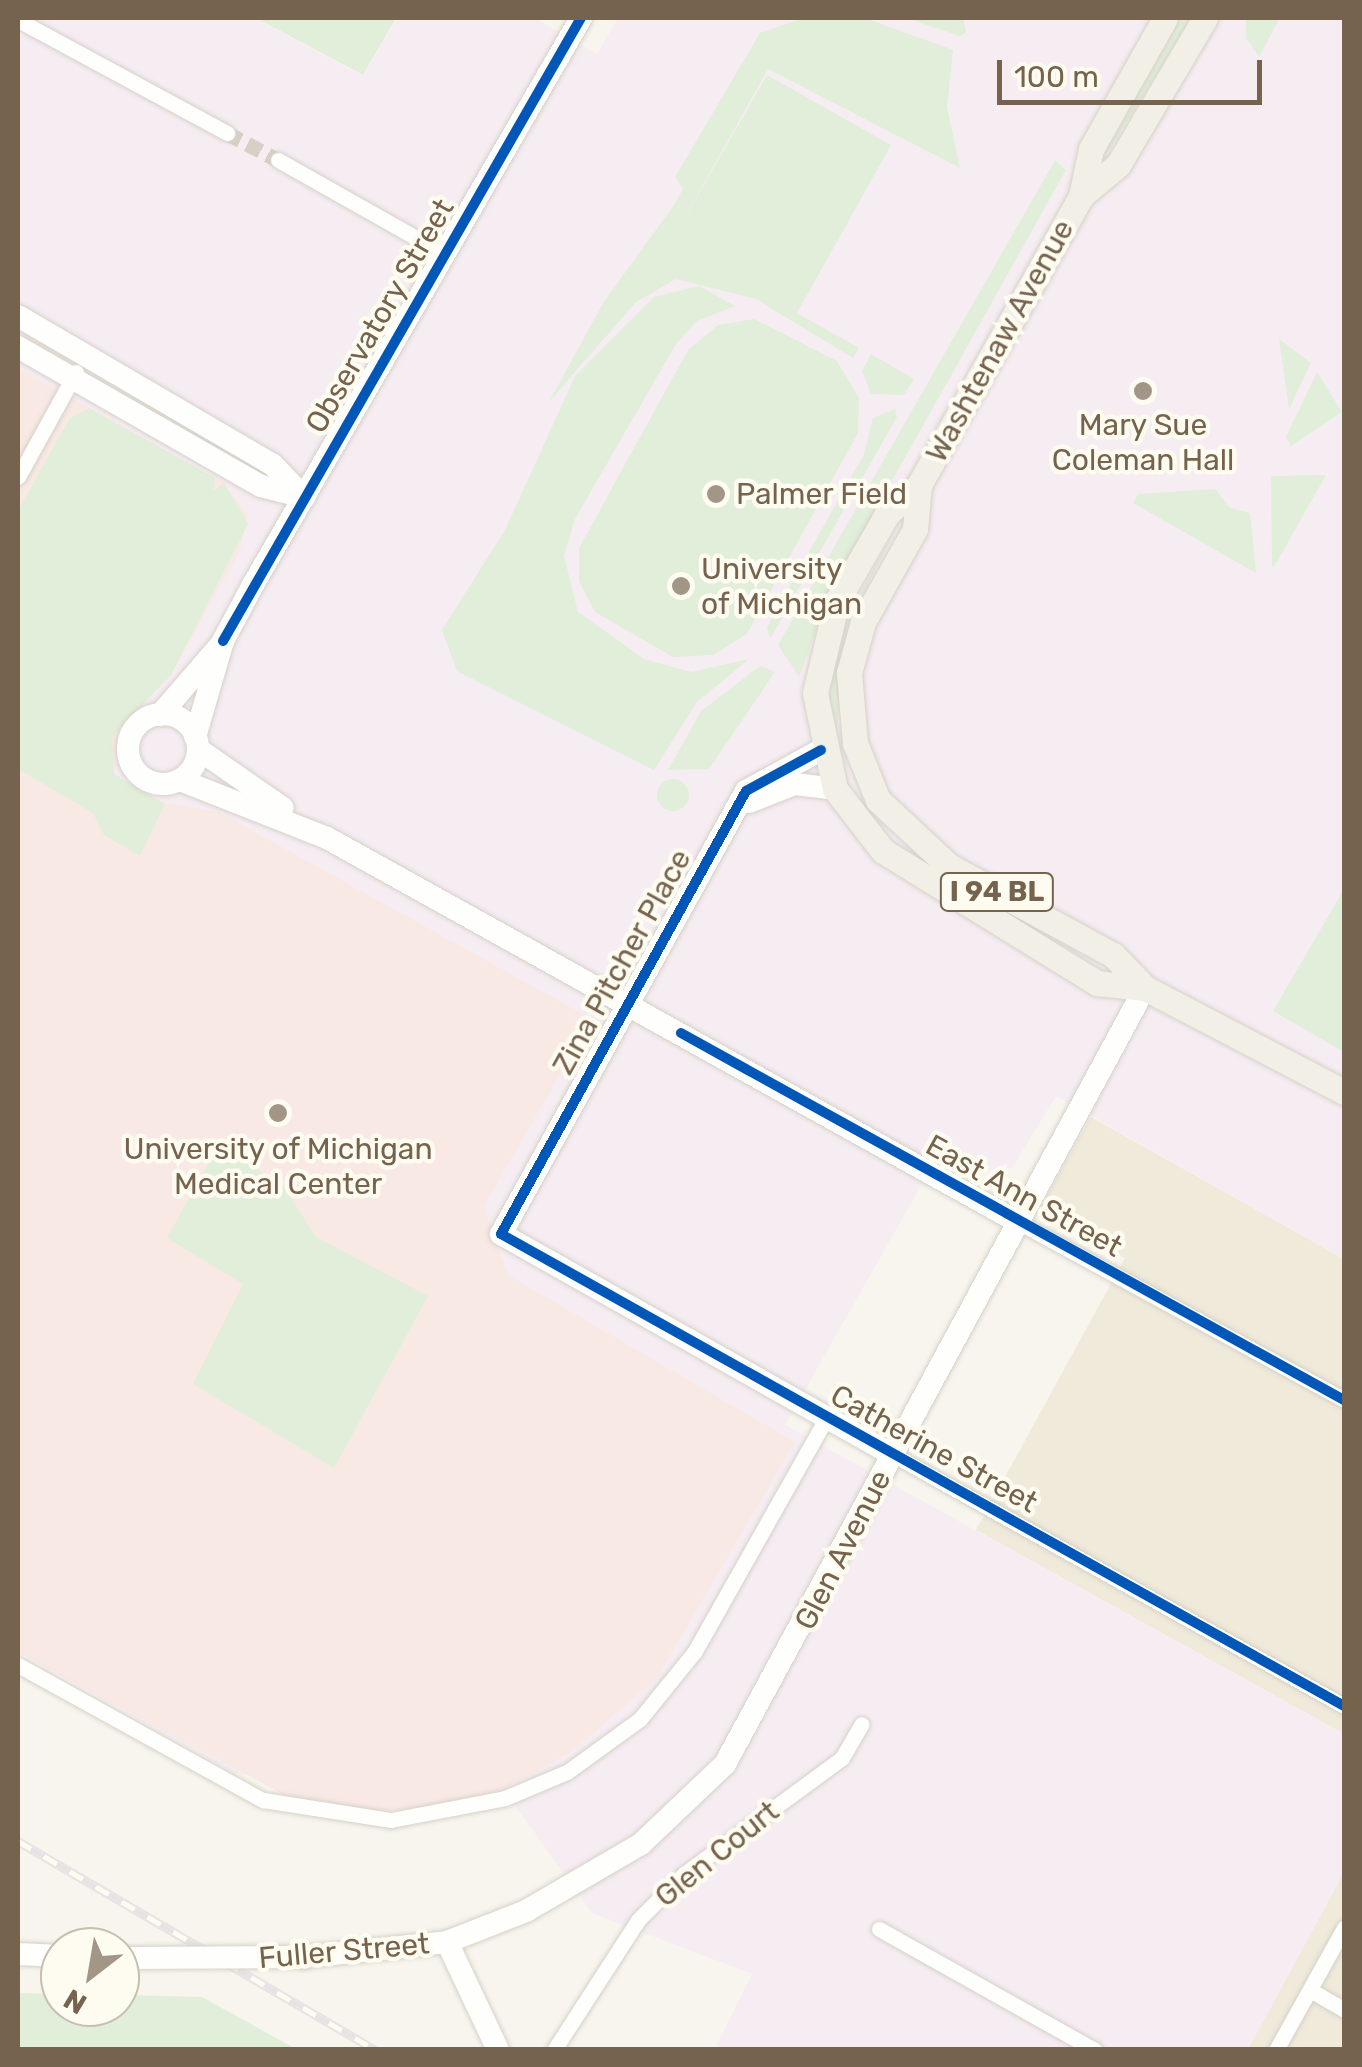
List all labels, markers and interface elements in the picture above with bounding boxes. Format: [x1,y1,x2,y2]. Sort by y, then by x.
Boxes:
scale bar [1002,40,1267,102]
text: 100 m [1014,59,1099,95]
street label: Observatory Street [298,192,462,440]
street label: Washtenaw Avenue [918,213,1082,469]
marker: Mary Sue Coleman Hall [1132,380,1154,402]
place label: Mary Sue Coleman Hall [1052,407,1234,478]
place label: Palmer Field [736,476,908,512]
marker: Palmer Field [705,483,727,505]
place label: University of Michigan [701,551,863,622]
marker: University of Michigan [670,575,692,597]
street label: Zina Pitcher Place [545,843,699,1081]
road number: I 94 BL [940,869,1054,915]
marker: University of Michigan Medical Center [265,1100,291,1126]
street label: East Ann Street [919,1127,1129,1265]
place label: University of Michigan Medical Center [123,1131,433,1202]
street label: Catherine Street [824,1377,1044,1521]
street label: Glen Avenue [787,1464,899,1636]
street label: Glen Court [648,1793,786,1915]
street label: Fuller Street [257,1926,431,1976]
north arrow [40,1927,140,2027]
text: N [58,1982,92,2021]

